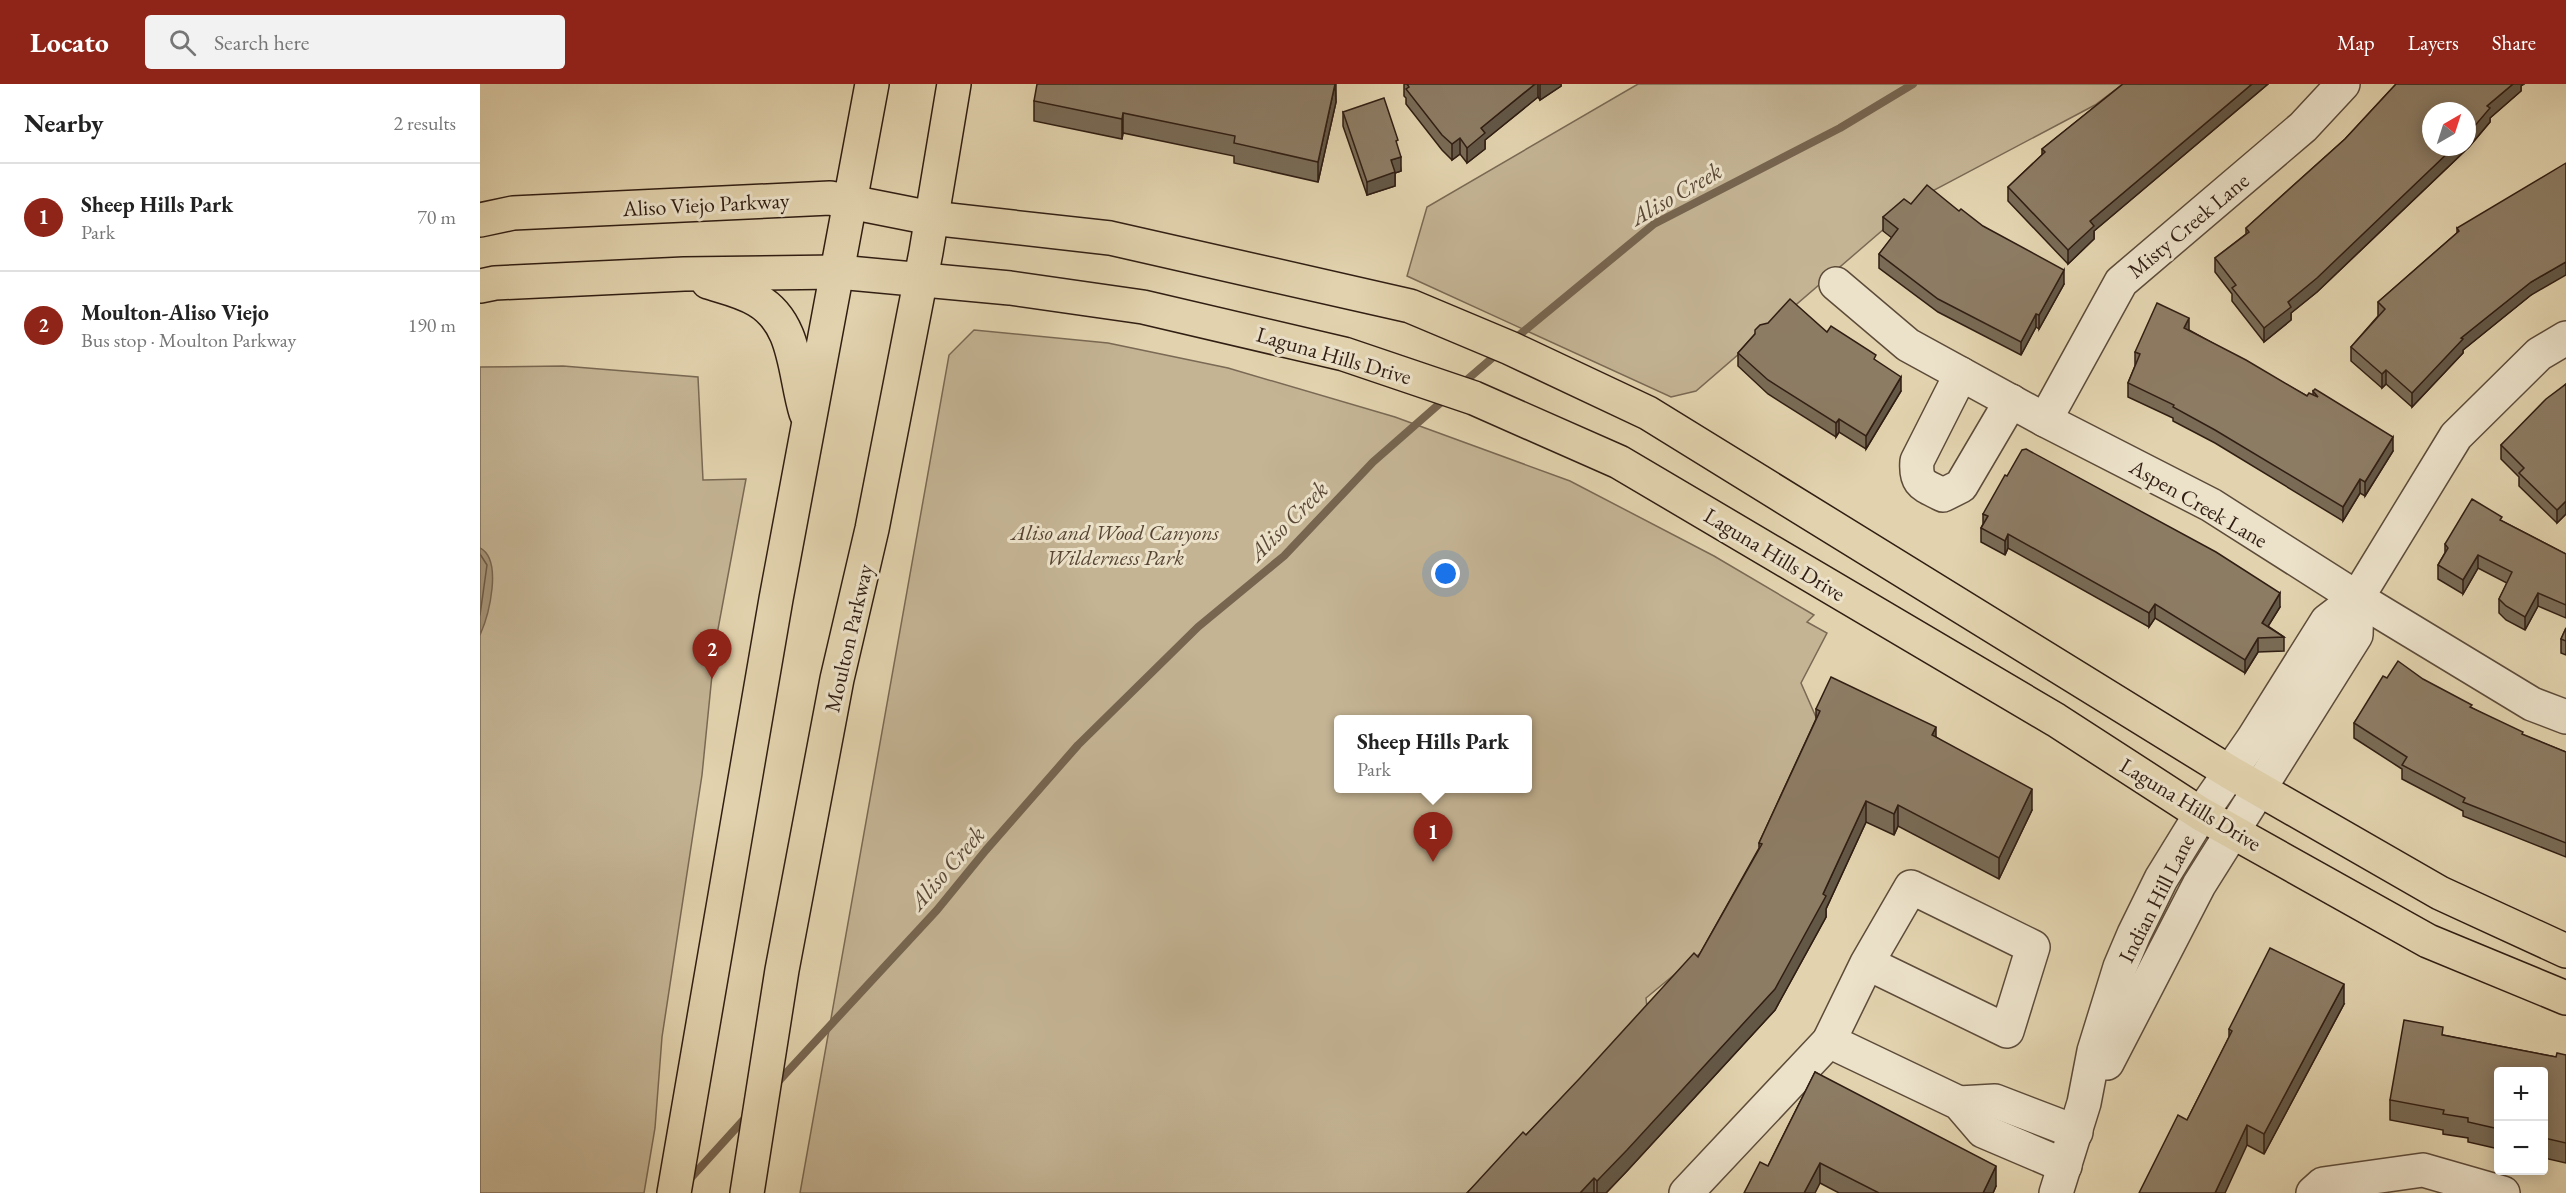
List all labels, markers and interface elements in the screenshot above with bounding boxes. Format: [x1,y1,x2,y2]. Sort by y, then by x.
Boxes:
search box [145,15,565,69]
text: Locato [30,24,109,60]
icon: search [166,26,199,59]
text: Search here [214,28,309,57]
text: Map [2337,29,2375,56]
text: Layers [2408,29,2459,56]
text: Share [2492,29,2536,56]
north arrow [2422,102,2476,156]
text: Nearby [24,106,104,140]
text: 2 results [393,110,456,136]
water label: Aliso Creek [1622,155,1727,233]
street label: Misty Creek Lane [2122,166,2255,285]
street label: Aliso Viejo Parkway [621,186,791,223]
text: Sheep Hills Park [81,190,233,219]
text: 1 [38,204,49,230]
text: 70 m [417,204,456,230]
text: Park [81,219,115,245]
text: Moulton-Aliso Viejo [81,298,269,327]
text: 2 [38,312,49,338]
text: 190 m [408,312,456,338]
street label: Laguna Hills Drive [1253,320,1415,392]
text: Bus stop · Moulton Parkway [81,327,296,353]
street label: Aspen Creek Lane [2124,452,2273,555]
water label: Aliso Creek [1239,474,1334,569]
street label: Laguna Hills Drive [1699,501,1851,608]
park label: Aliso and Wood Canyons Wilderness Park [1009,518,1220,572]
your location [1431,559,1460,588]
street label: Moulton Parkway [817,561,880,715]
pin: 2 [692,630,732,679]
popup [1334,715,1532,793]
text: Sheep Hills Park [1357,727,1509,756]
street label: Laguna Hills Drive [2115,751,2267,858]
text: Park [1357,756,1391,782]
pin: 1 [1414,812,1452,862]
water label: Aliso Creek [900,819,992,918]
street label: Indian Hill Lane [2112,829,2201,967]
map controls [2494,1067,2548,1175]
button: + [2494,1067,2548,1121]
button: − [2494,1121,2548,1175]

